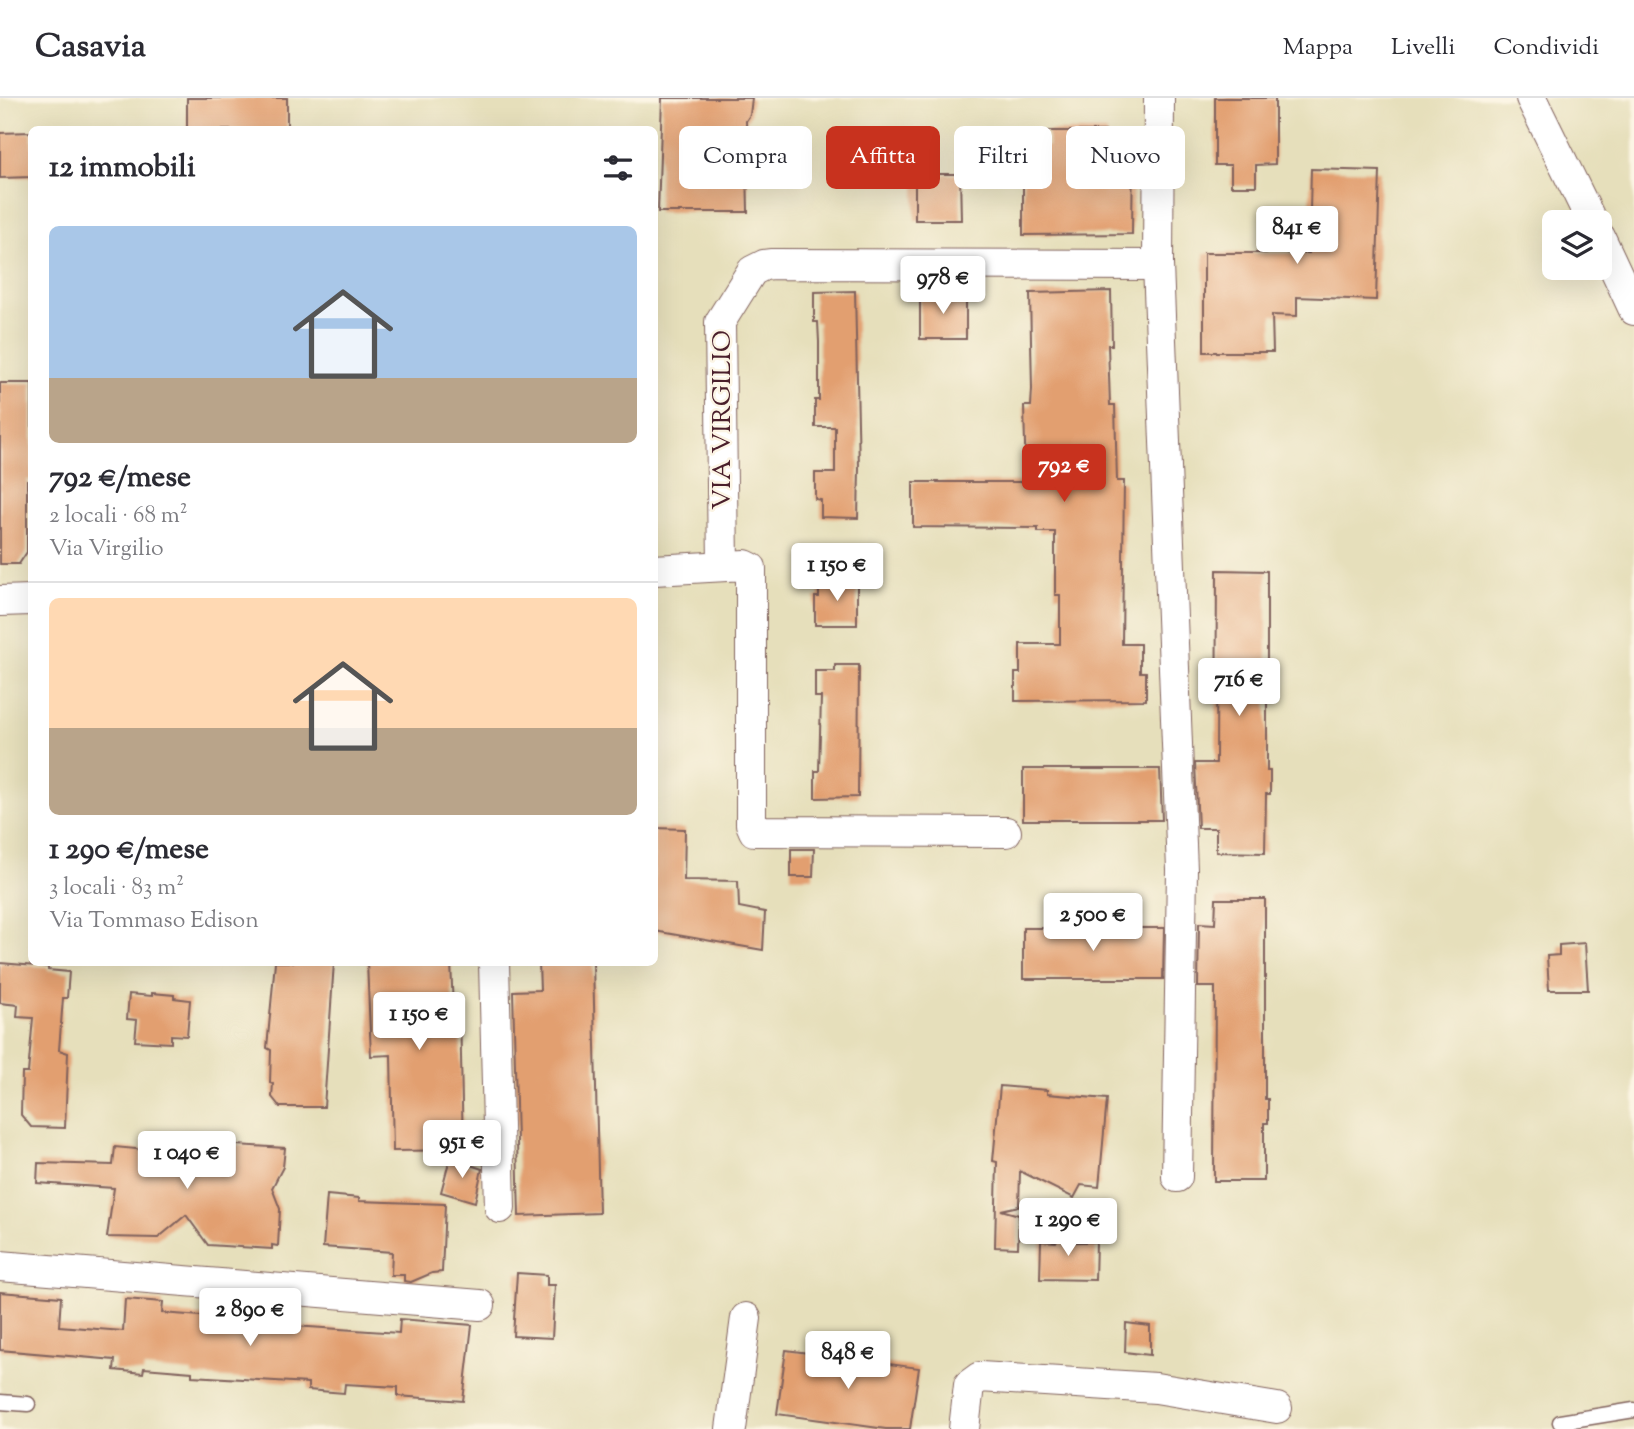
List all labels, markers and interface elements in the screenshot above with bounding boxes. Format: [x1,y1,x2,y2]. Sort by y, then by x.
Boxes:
text: Casavia [35,24,146,72]
text: Mappa [1283,31,1353,65]
text: Livelli [1391,31,1455,65]
text: Condividi [1493,31,1599,65]
chip: Compra [679,126,812,189]
chip: Affitta [826,126,940,189]
chip: Filtri [954,126,1052,189]
chip: Nuovo [1066,126,1185,189]
text: 12 immobili [49,147,195,190]
icon: filters [599,149,637,187]
pin: 841 € [1248,206,1346,266]
map controls [1542,210,1612,280]
button: layers [1542,210,1612,280]
text: 841 € [1272,212,1322,245]
pin: 978 € [894,256,992,316]
text: 978 € [916,262,970,295]
icon: home [280,271,406,397]
street label: VIA VIRGILIO [705,330,742,510]
pin: 792 € [1015,444,1113,504]
text: 792 € [1038,450,1090,483]
text: 792 €/mese [49,457,191,500]
text: 2 locali · 68 m² [49,500,188,533]
text: Via Virgilio [49,533,164,566]
pin: 1 150 € [772,544,902,603]
text: 1 150 € [807,549,867,582]
icon: home [280,643,406,769]
pin: 716 € [1190,658,1288,718]
text: 716 € [1214,664,1264,697]
text: 1 290 €/mese [49,829,209,872]
text: 3 locali · 83 m² [49,872,184,905]
pin: 2 500 € [1028,894,1158,953]
text: 2 500 € [1060,899,1126,932]
text: Via Tommaso Edison [49,905,259,938]
pin: 1 150 € [354,992,484,1052]
text: 1 150 € [389,998,449,1031]
pin: 951 € [413,1121,511,1180]
text: 951 € [439,1126,485,1159]
pin: 1 040 € [122,1132,252,1191]
text: 1 040 € [154,1137,220,1170]
pin: 1 290 € [1003,1198,1133,1258]
text: 1 290 € [1035,1204,1101,1237]
pin: 2 890 € [185,1288,315,1348]
text: 2 890 € [215,1294,285,1327]
pin: 848 € [799,1332,897,1391]
text: 848 € [821,1337,875,1370]

